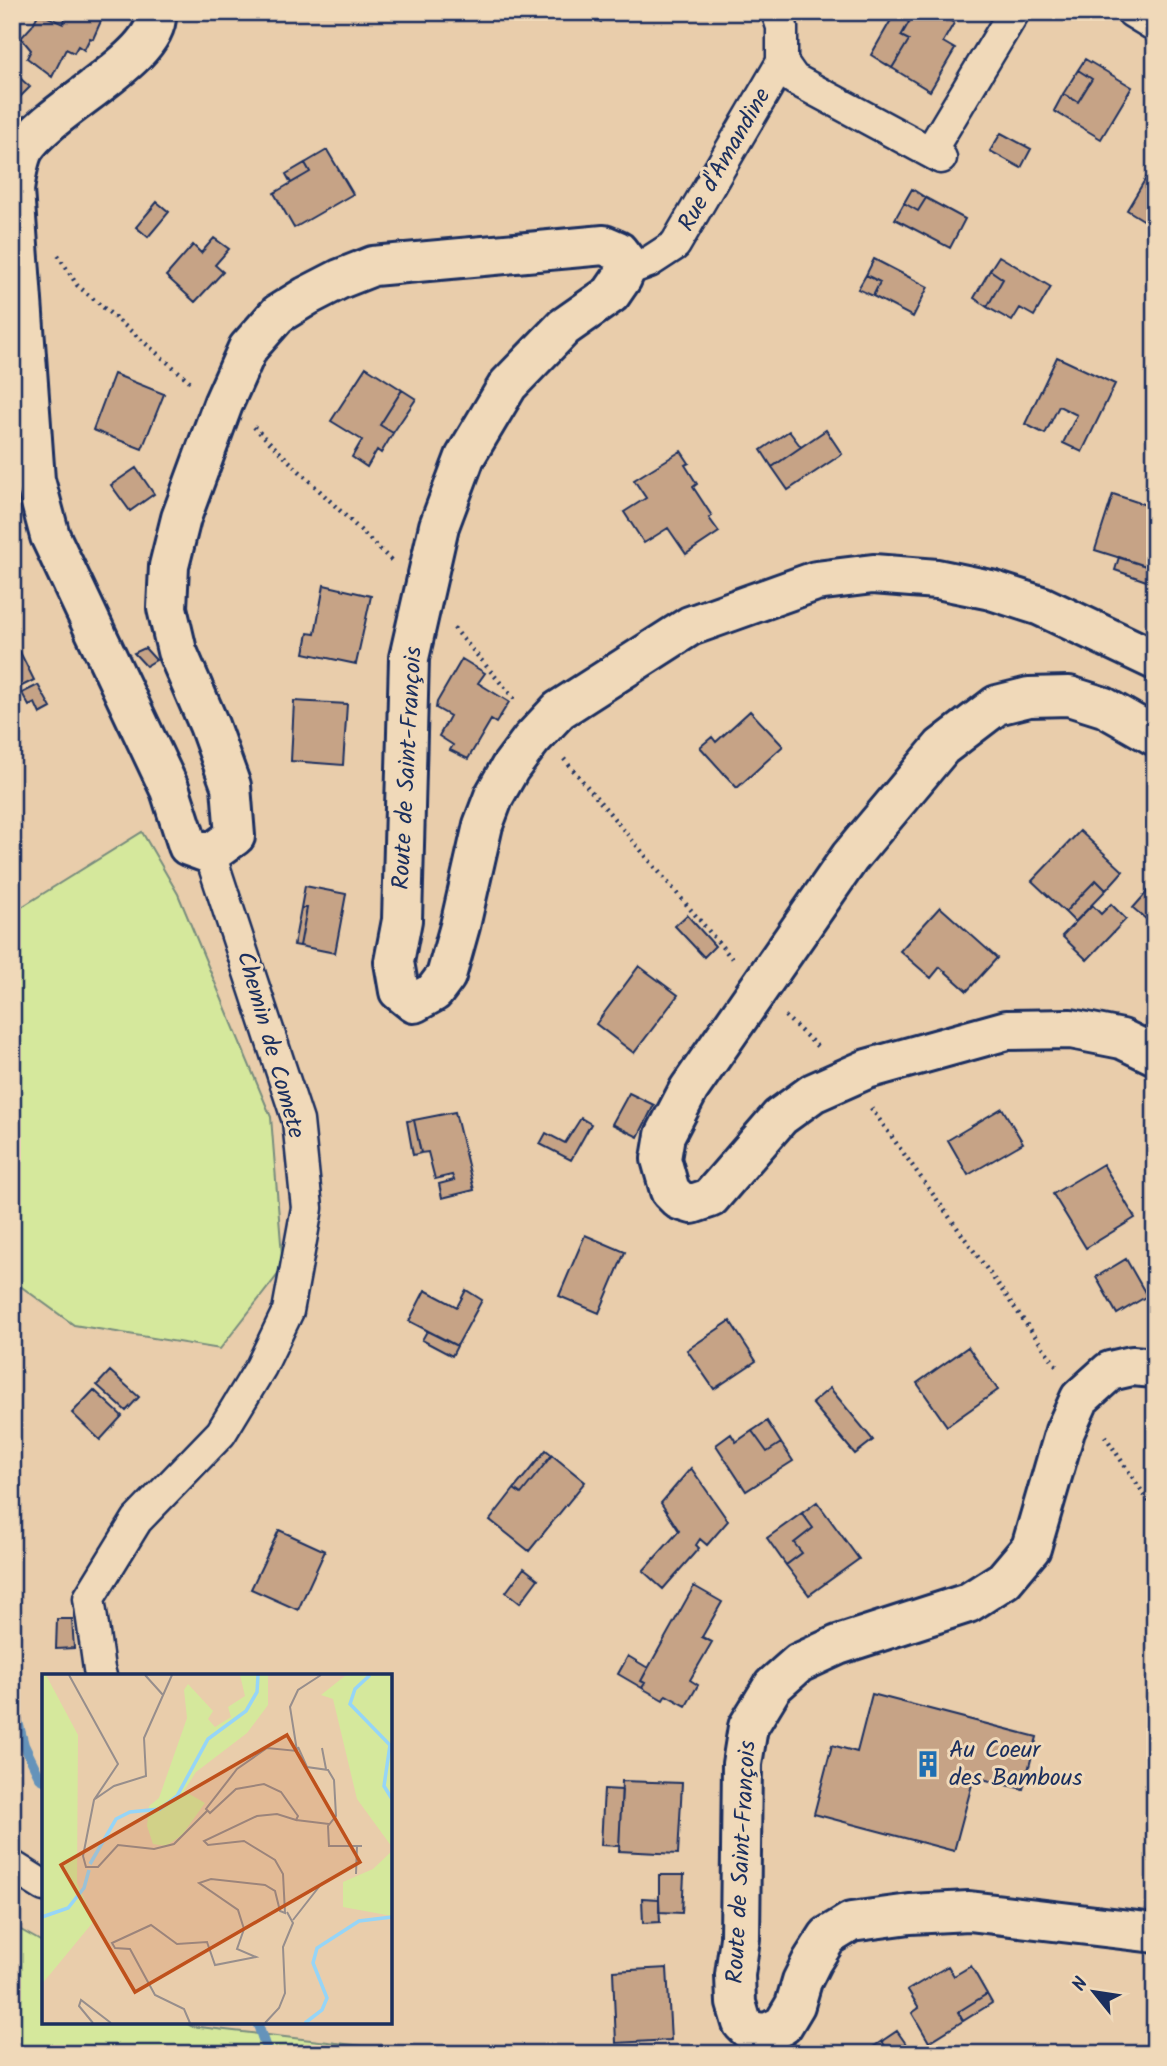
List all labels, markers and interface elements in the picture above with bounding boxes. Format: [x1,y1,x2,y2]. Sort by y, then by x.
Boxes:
street label: Rue d'Amandine [668,81,782,239]
street label: Route de Saint-François [382,645,434,891]
street label: Chemin de Comete [225,947,315,1143]
inset map [42,1674,392,2024]
place label: Au Coeur des Bambous [949,1731,1083,1798]
street label: Route de Saint-François [716,1739,768,1985]
building icon: Au Coeur des Bambous [913,1749,943,1779]
north arrow [1058,1958,1128,2028]
text: N [1065,1972,1097,1997]

